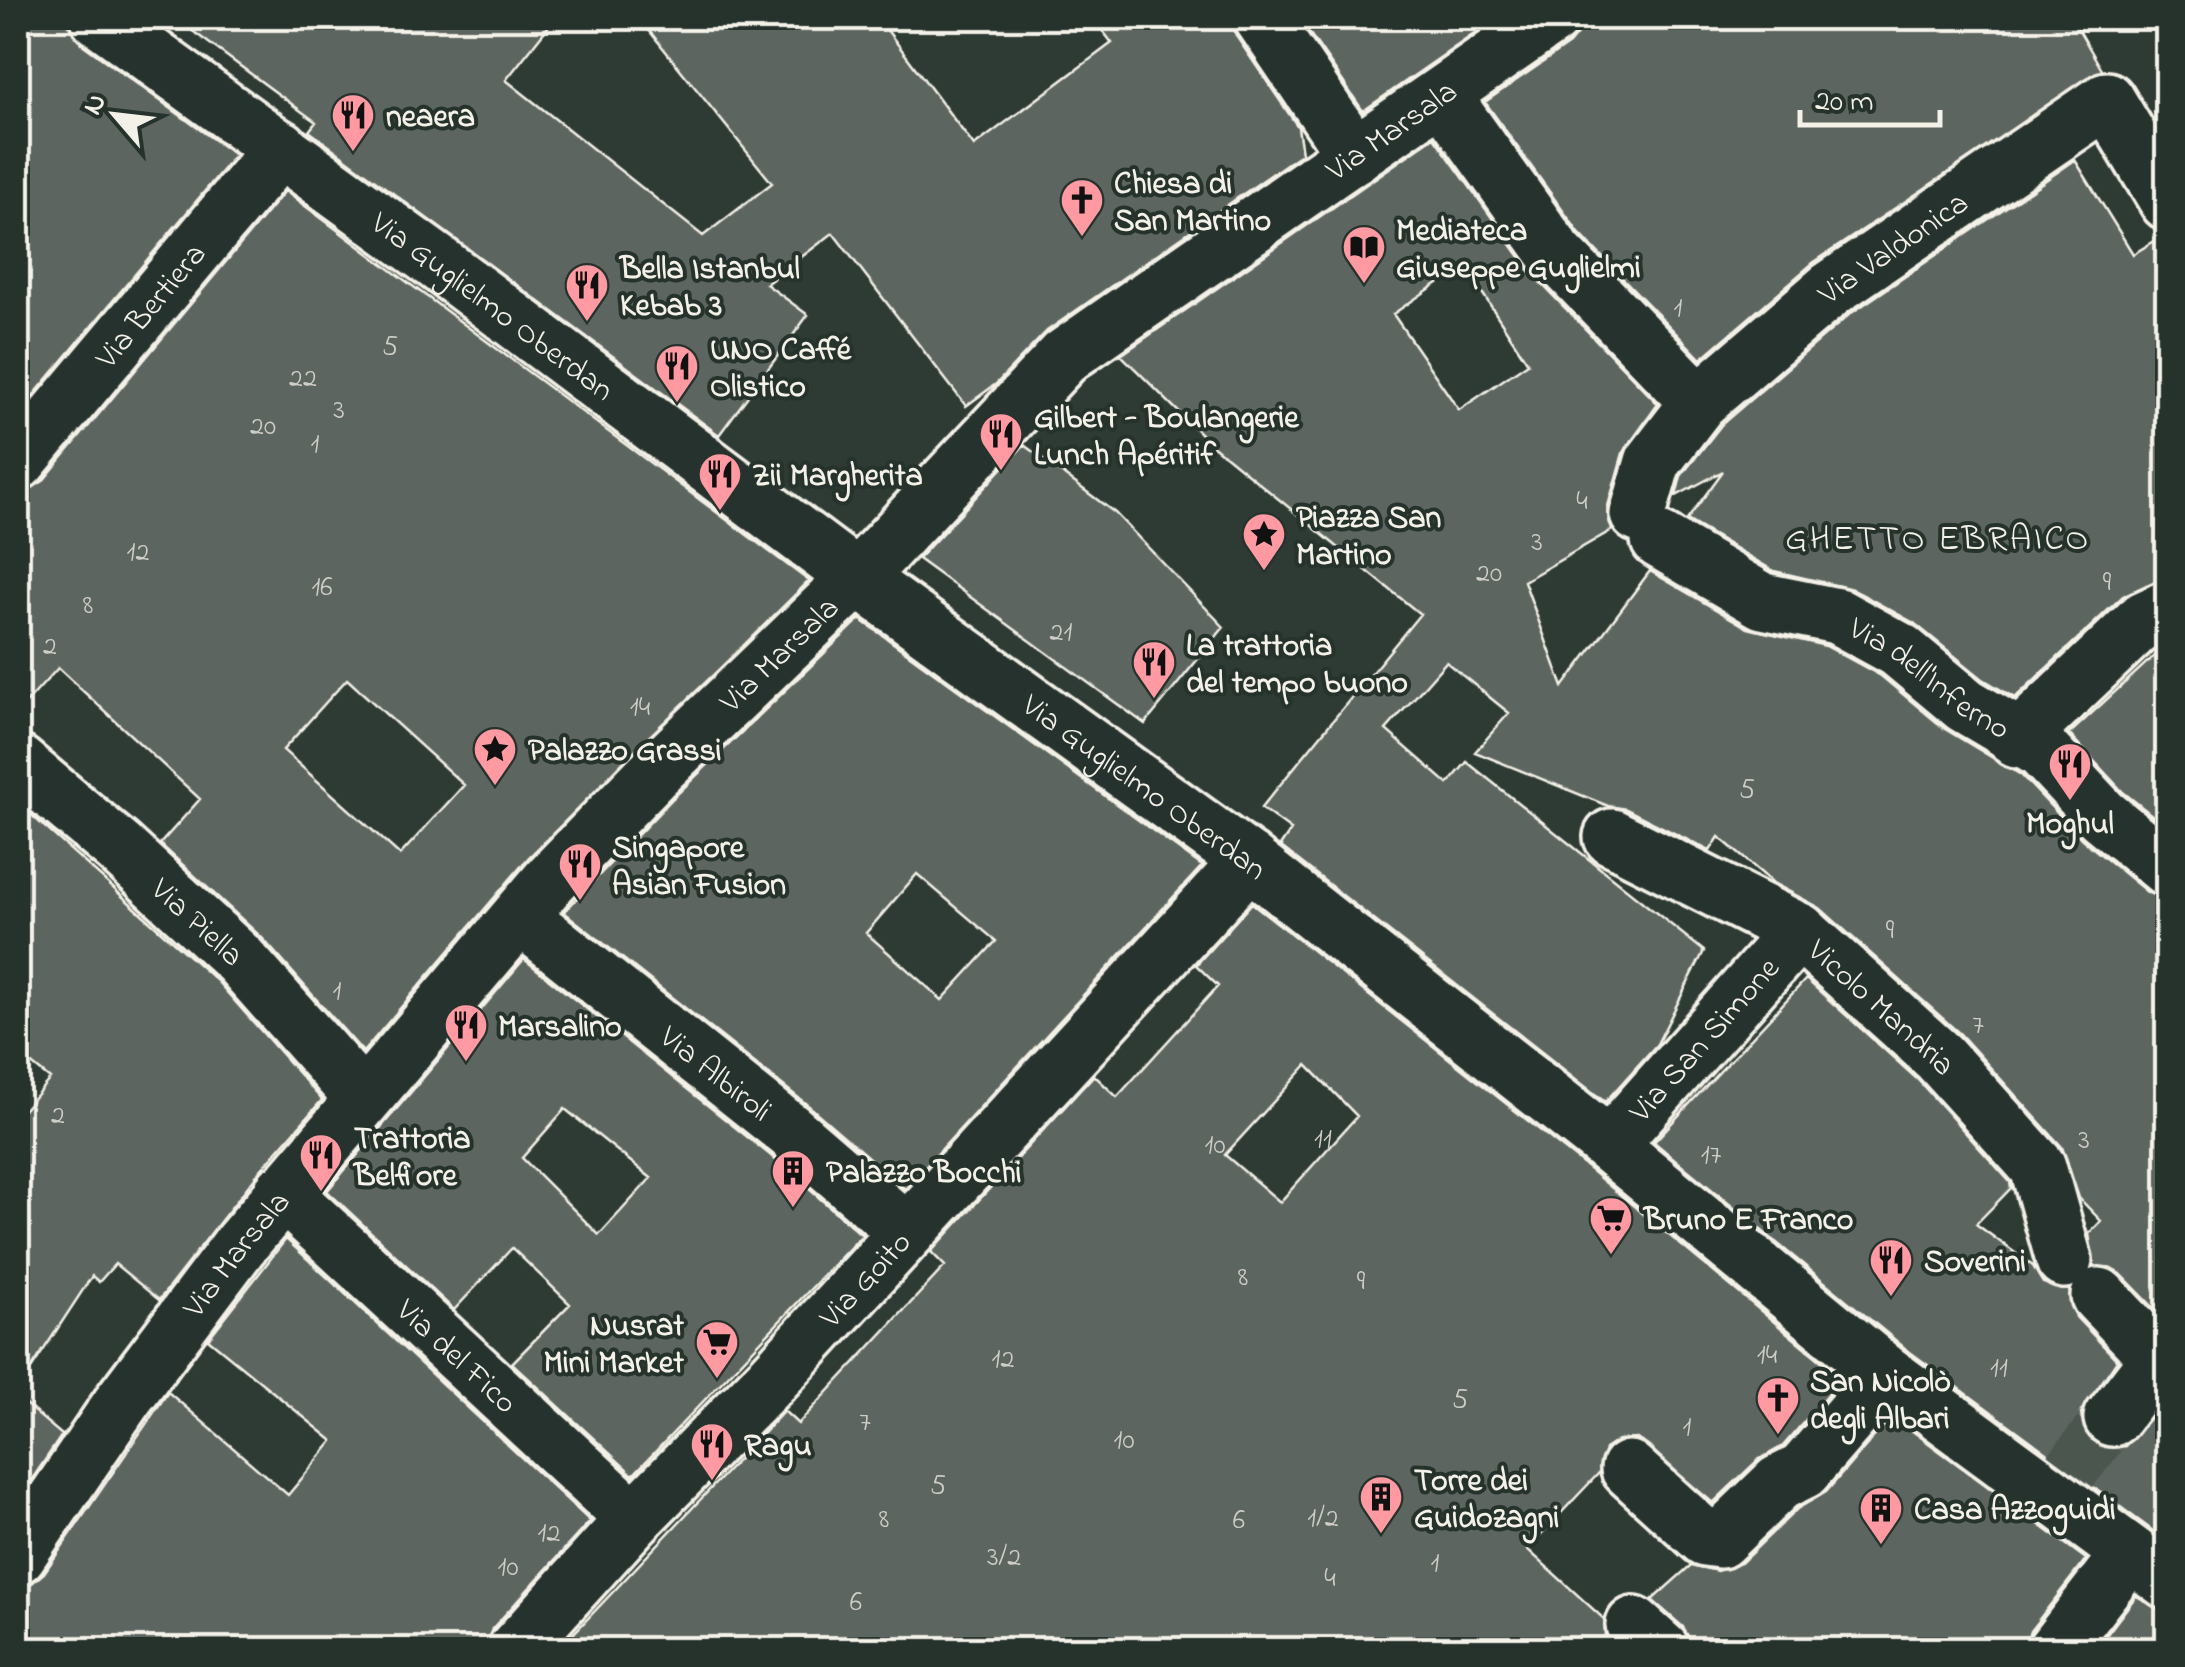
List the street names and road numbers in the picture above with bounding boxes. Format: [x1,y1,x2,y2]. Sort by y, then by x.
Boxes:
street label: Via Marsala [1317,70,1468,195]
street label: Via Valdonica [1808,181,1979,318]
street label: Via Guglielmo Oberdan [359,201,623,415]
street label: Via Bertiera [85,234,219,381]
street label: Via Marsala [710,587,851,726]
street label: Via dell'Inferno [1838,606,2018,754]
street label: Via Guglielmo Oberdan [1010,684,1276,894]
street label: Via Piella [138,868,253,979]
street label: Vicolo Mandria [1795,929,1965,1088]
street label: Via San Simone [1619,948,1793,1135]
street label: Via Albiroli [647,1015,781,1135]
street label: Via Marsala [172,1182,303,1330]
street label: Via Goito [809,1222,924,1341]
street label: Via del Fico [383,1289,527,1426]

